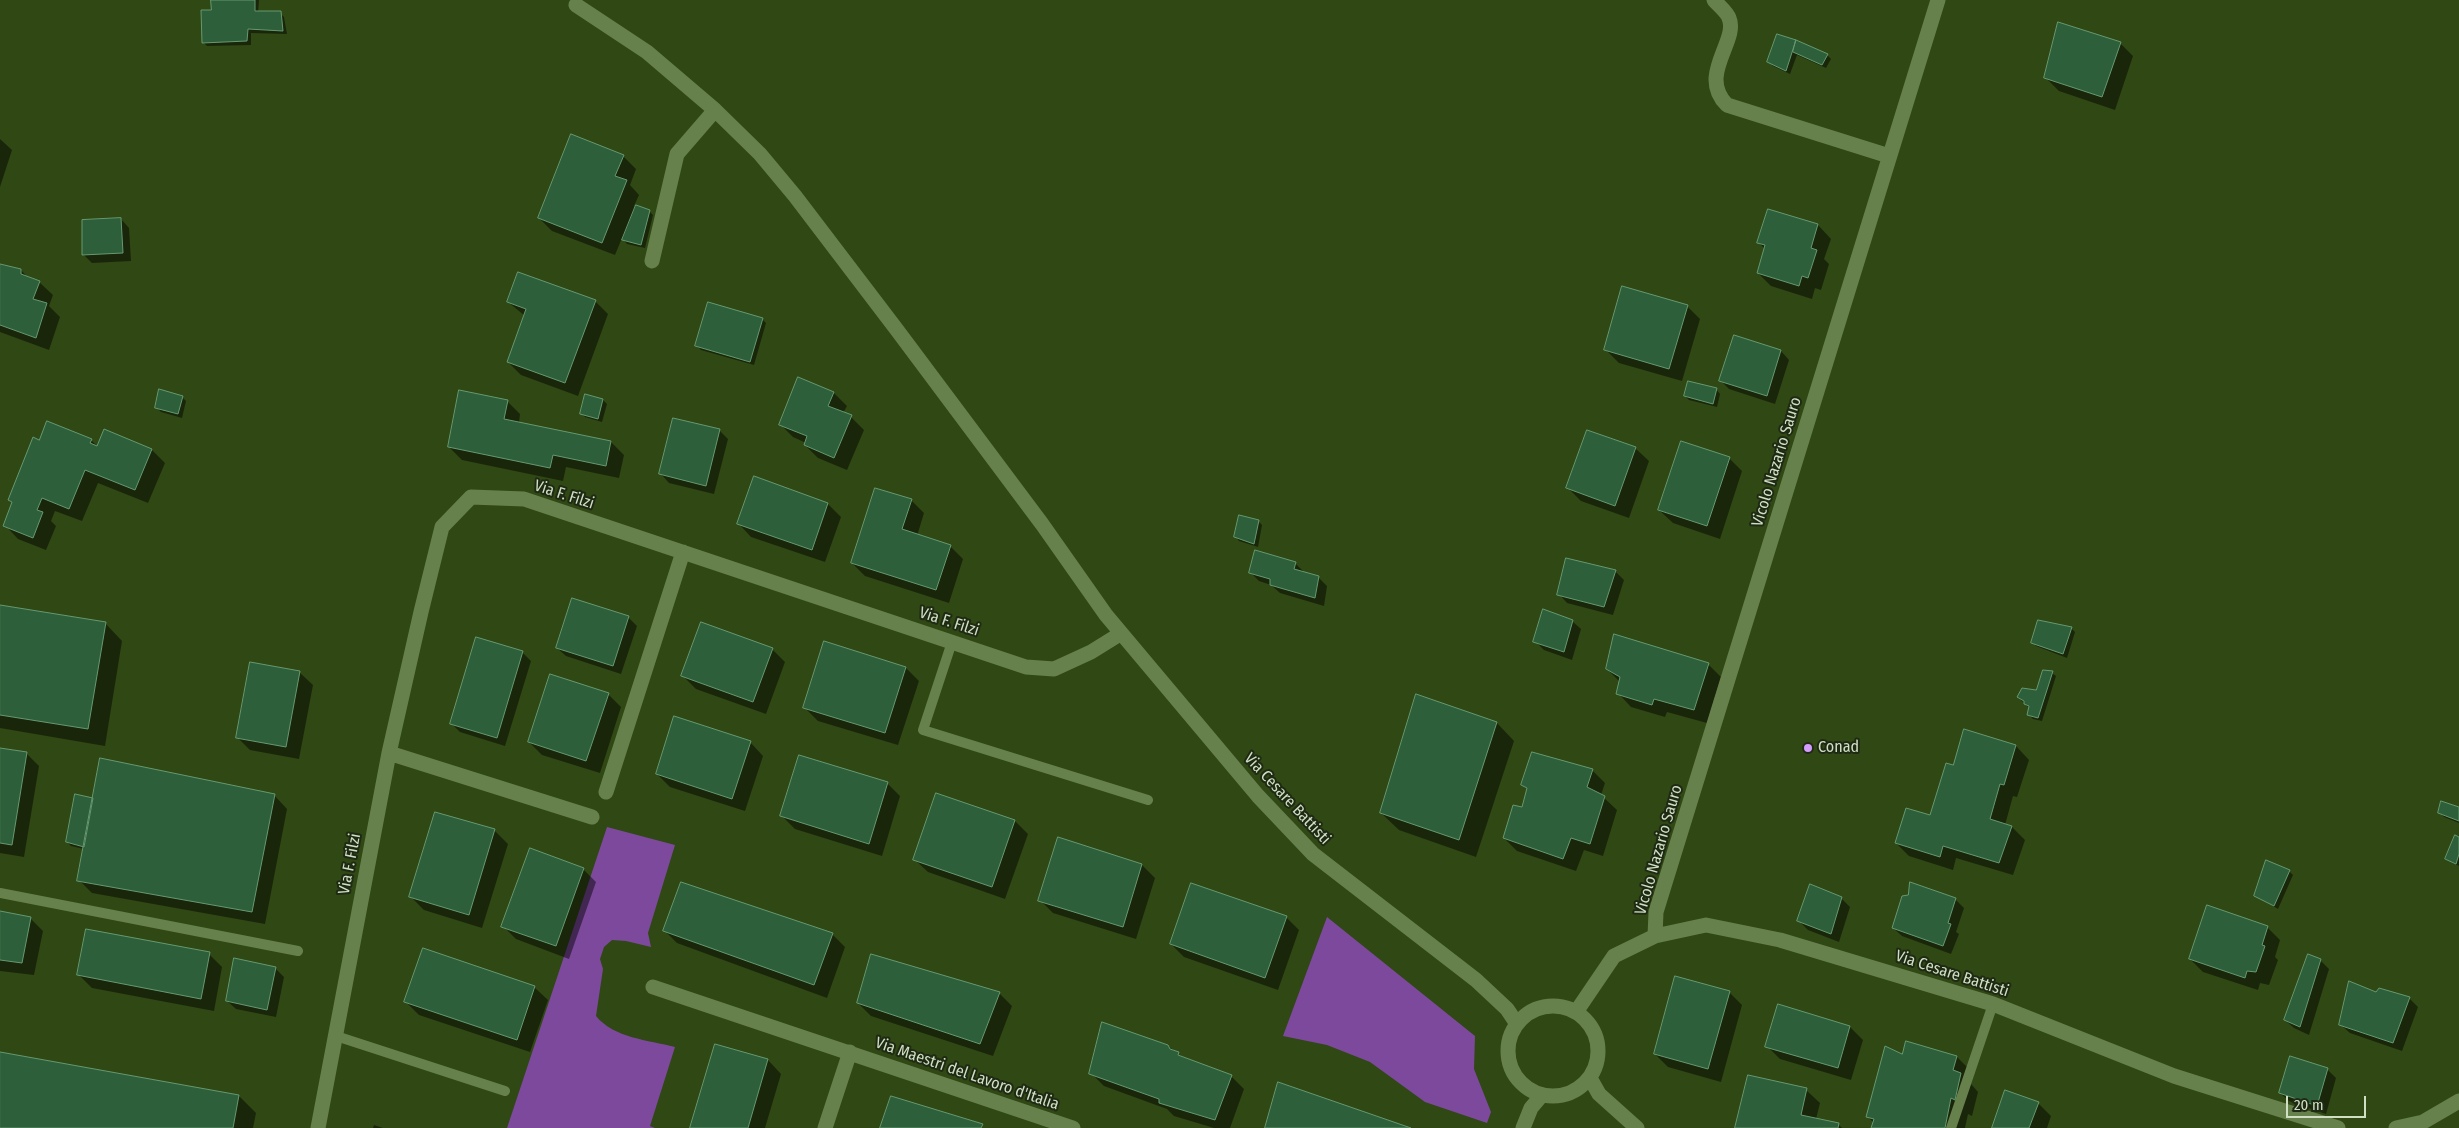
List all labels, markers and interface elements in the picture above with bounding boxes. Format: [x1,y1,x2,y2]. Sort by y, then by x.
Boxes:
street label: Vicolo Nazario Sauro [1748,395,1806,529]
street label: Via F. Filzi [532,476,596,514]
street label: Via F. Filzi [917,603,981,641]
place label: Conad [1818,738,1859,758]
marker: Conad [1802,742,1814,754]
street label: Via Cesare Battisti [1240,749,1334,849]
street label: Vicolo Nazario Sauro [1631,783,1687,917]
street label: Via F. Filzi [335,832,365,896]
street label: Via Cesare Battisti [1893,947,2011,1001]
street label: Via Maestri del Lavoro d'Italia [873,1033,1061,1115]
scale bar [2289,1086,2369,1118]
text: 20 m [2294,1096,2324,1114]

